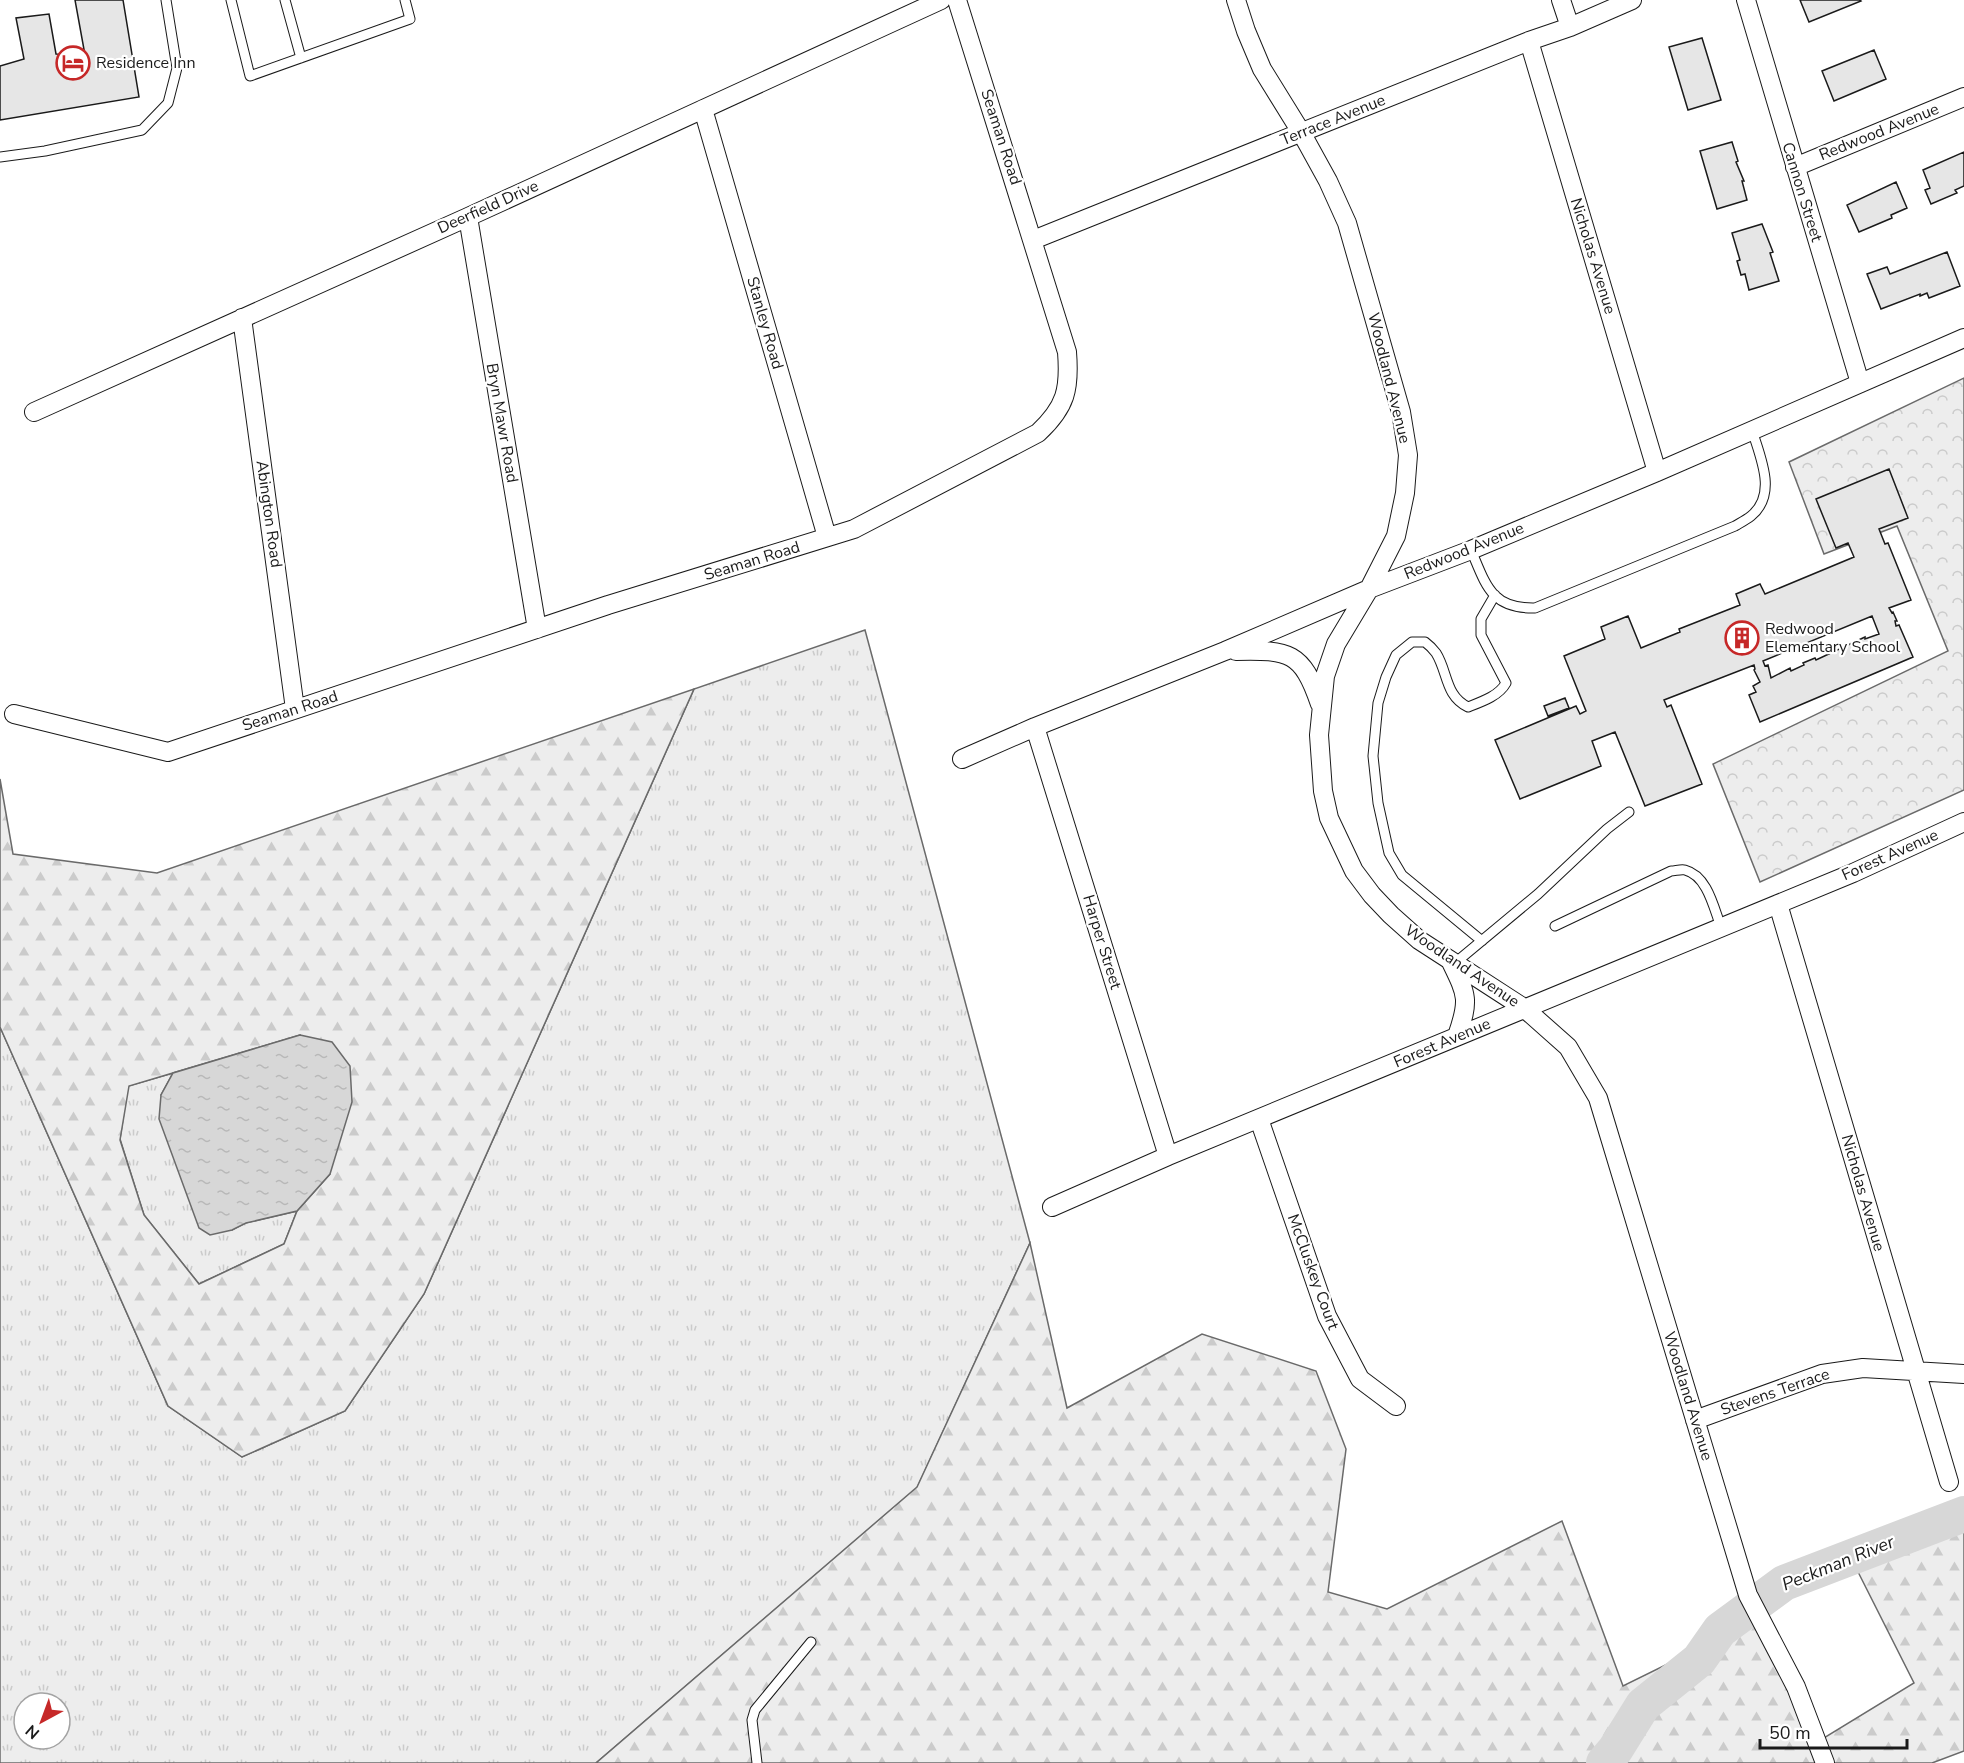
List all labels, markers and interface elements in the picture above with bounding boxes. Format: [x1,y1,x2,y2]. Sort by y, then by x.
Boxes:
hotel icon: Residence Inn [55,45,91,81]
place label: Residence Inn [96,52,196,74]
street label: Seaman Road [975,86,1027,188]
street label: Terrace Avenue [1277,89,1389,151]
street label: Redwood Avenue [1816,98,1942,166]
street label: Cannon Street [1776,140,1828,245]
street label: Deerfield Drive [434,175,542,239]
street label: Nicholas Avenue [1565,195,1621,317]
street label: Stanley Road [741,274,789,372]
street label: Woodland Avenue [1362,310,1416,446]
street label: Bryn Mawr Road [481,361,523,485]
street label: Abington Road [251,459,287,569]
street label: Redwood Avenue [1401,517,1527,585]
street label: Seaman Road [701,536,803,586]
place label: Redwood Elementary School [1765,618,1901,658]
building icon: Redwood Elementary School [1724,620,1760,656]
street label: Seaman Road [239,685,341,737]
street label: Forest Avenue [1838,824,1942,886]
street label: Harper Street [1077,892,1127,992]
street label: Woodland Avenue [1400,919,1524,1013]
street label: Forest Avenue [1390,1013,1494,1073]
street label: Nicholas Avenue [1836,1132,1890,1254]
street label: McCluskey Court [1282,1211,1344,1333]
street label: Woodland Avenue [1658,1329,1718,1463]
street label: Stevens Terrace [1718,1363,1832,1421]
water label: Peckman River [1778,1529,1898,1596]
north arrow [12,1691,72,1751]
scale bar [1760,1712,1907,1750]
text: N [21,1719,45,1744]
text: 50 m [1769,1721,1811,1745]

